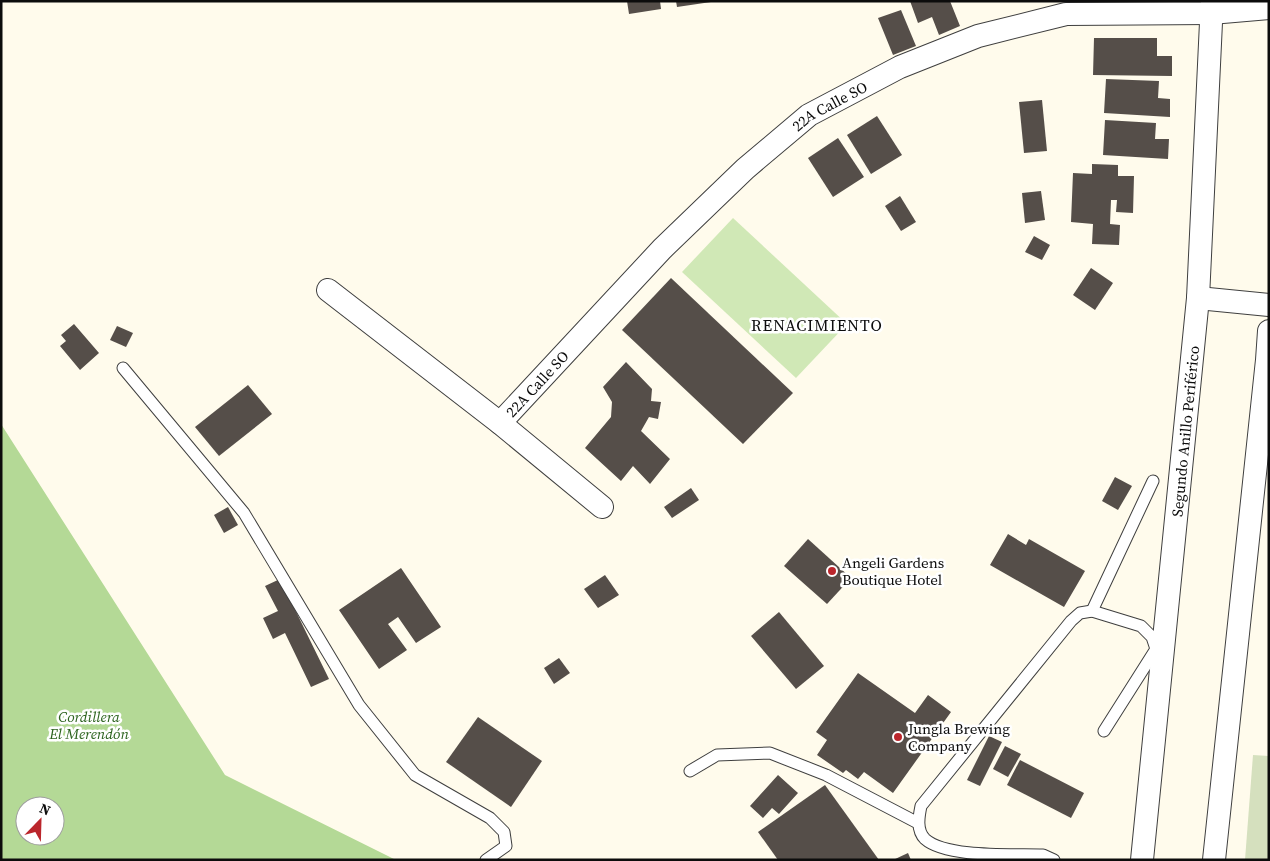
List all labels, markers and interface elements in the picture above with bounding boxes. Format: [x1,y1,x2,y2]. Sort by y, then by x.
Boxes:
street label: 22A Calle SO [787,76,871,136]
district label: RENACIMIENTO [751,314,883,336]
street label: Segundo Anillo Periférico [1166,345,1204,518]
street label: 22A Calle SO [500,346,573,421]
place label: Angeli Gardens Boutique Hotel [842,552,944,590]
marker: Angeli Gardens Boutique Hotel [826,565,838,577]
park label: Cordillera El Merendón [48,706,129,744]
place label: Jungla Brewing Company [907,718,1010,756]
marker: Jungla Brewing Company [892,731,904,743]
north arrow [15,796,65,846]
text: N [36,798,54,820]

